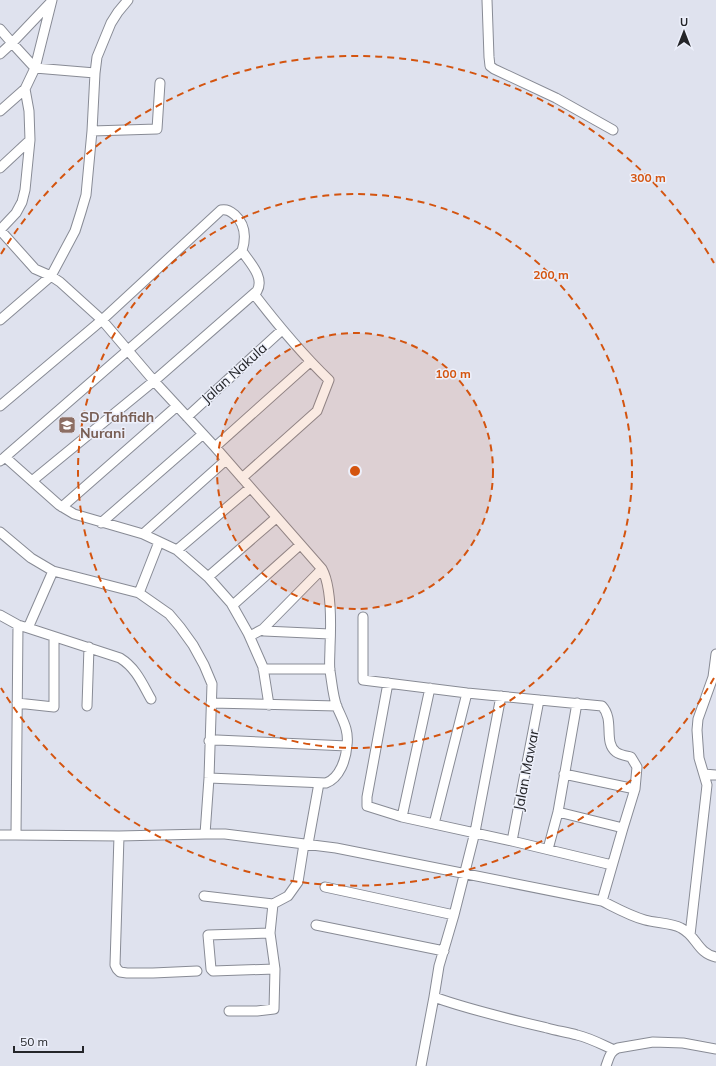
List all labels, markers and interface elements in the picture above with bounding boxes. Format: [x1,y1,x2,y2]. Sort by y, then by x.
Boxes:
north arrow [664,12,704,52]
text: U [680,15,688,29]
text: 300 m [630,170,666,185]
text: 200 m [533,267,569,282]
street label: Jalan Nakula [197,339,271,407]
text: 100 m [435,366,471,381]
place label: SD Tahfidh Nurani [80,408,154,442]
school or university icon: SD Tahfidh Nurani [57,415,77,435]
centre of rings [348,464,362,478]
street label: Jalan Mawar [509,727,543,812]
scale bar [14,1028,83,1054]
text: 50 m [20,1034,48,1049]

